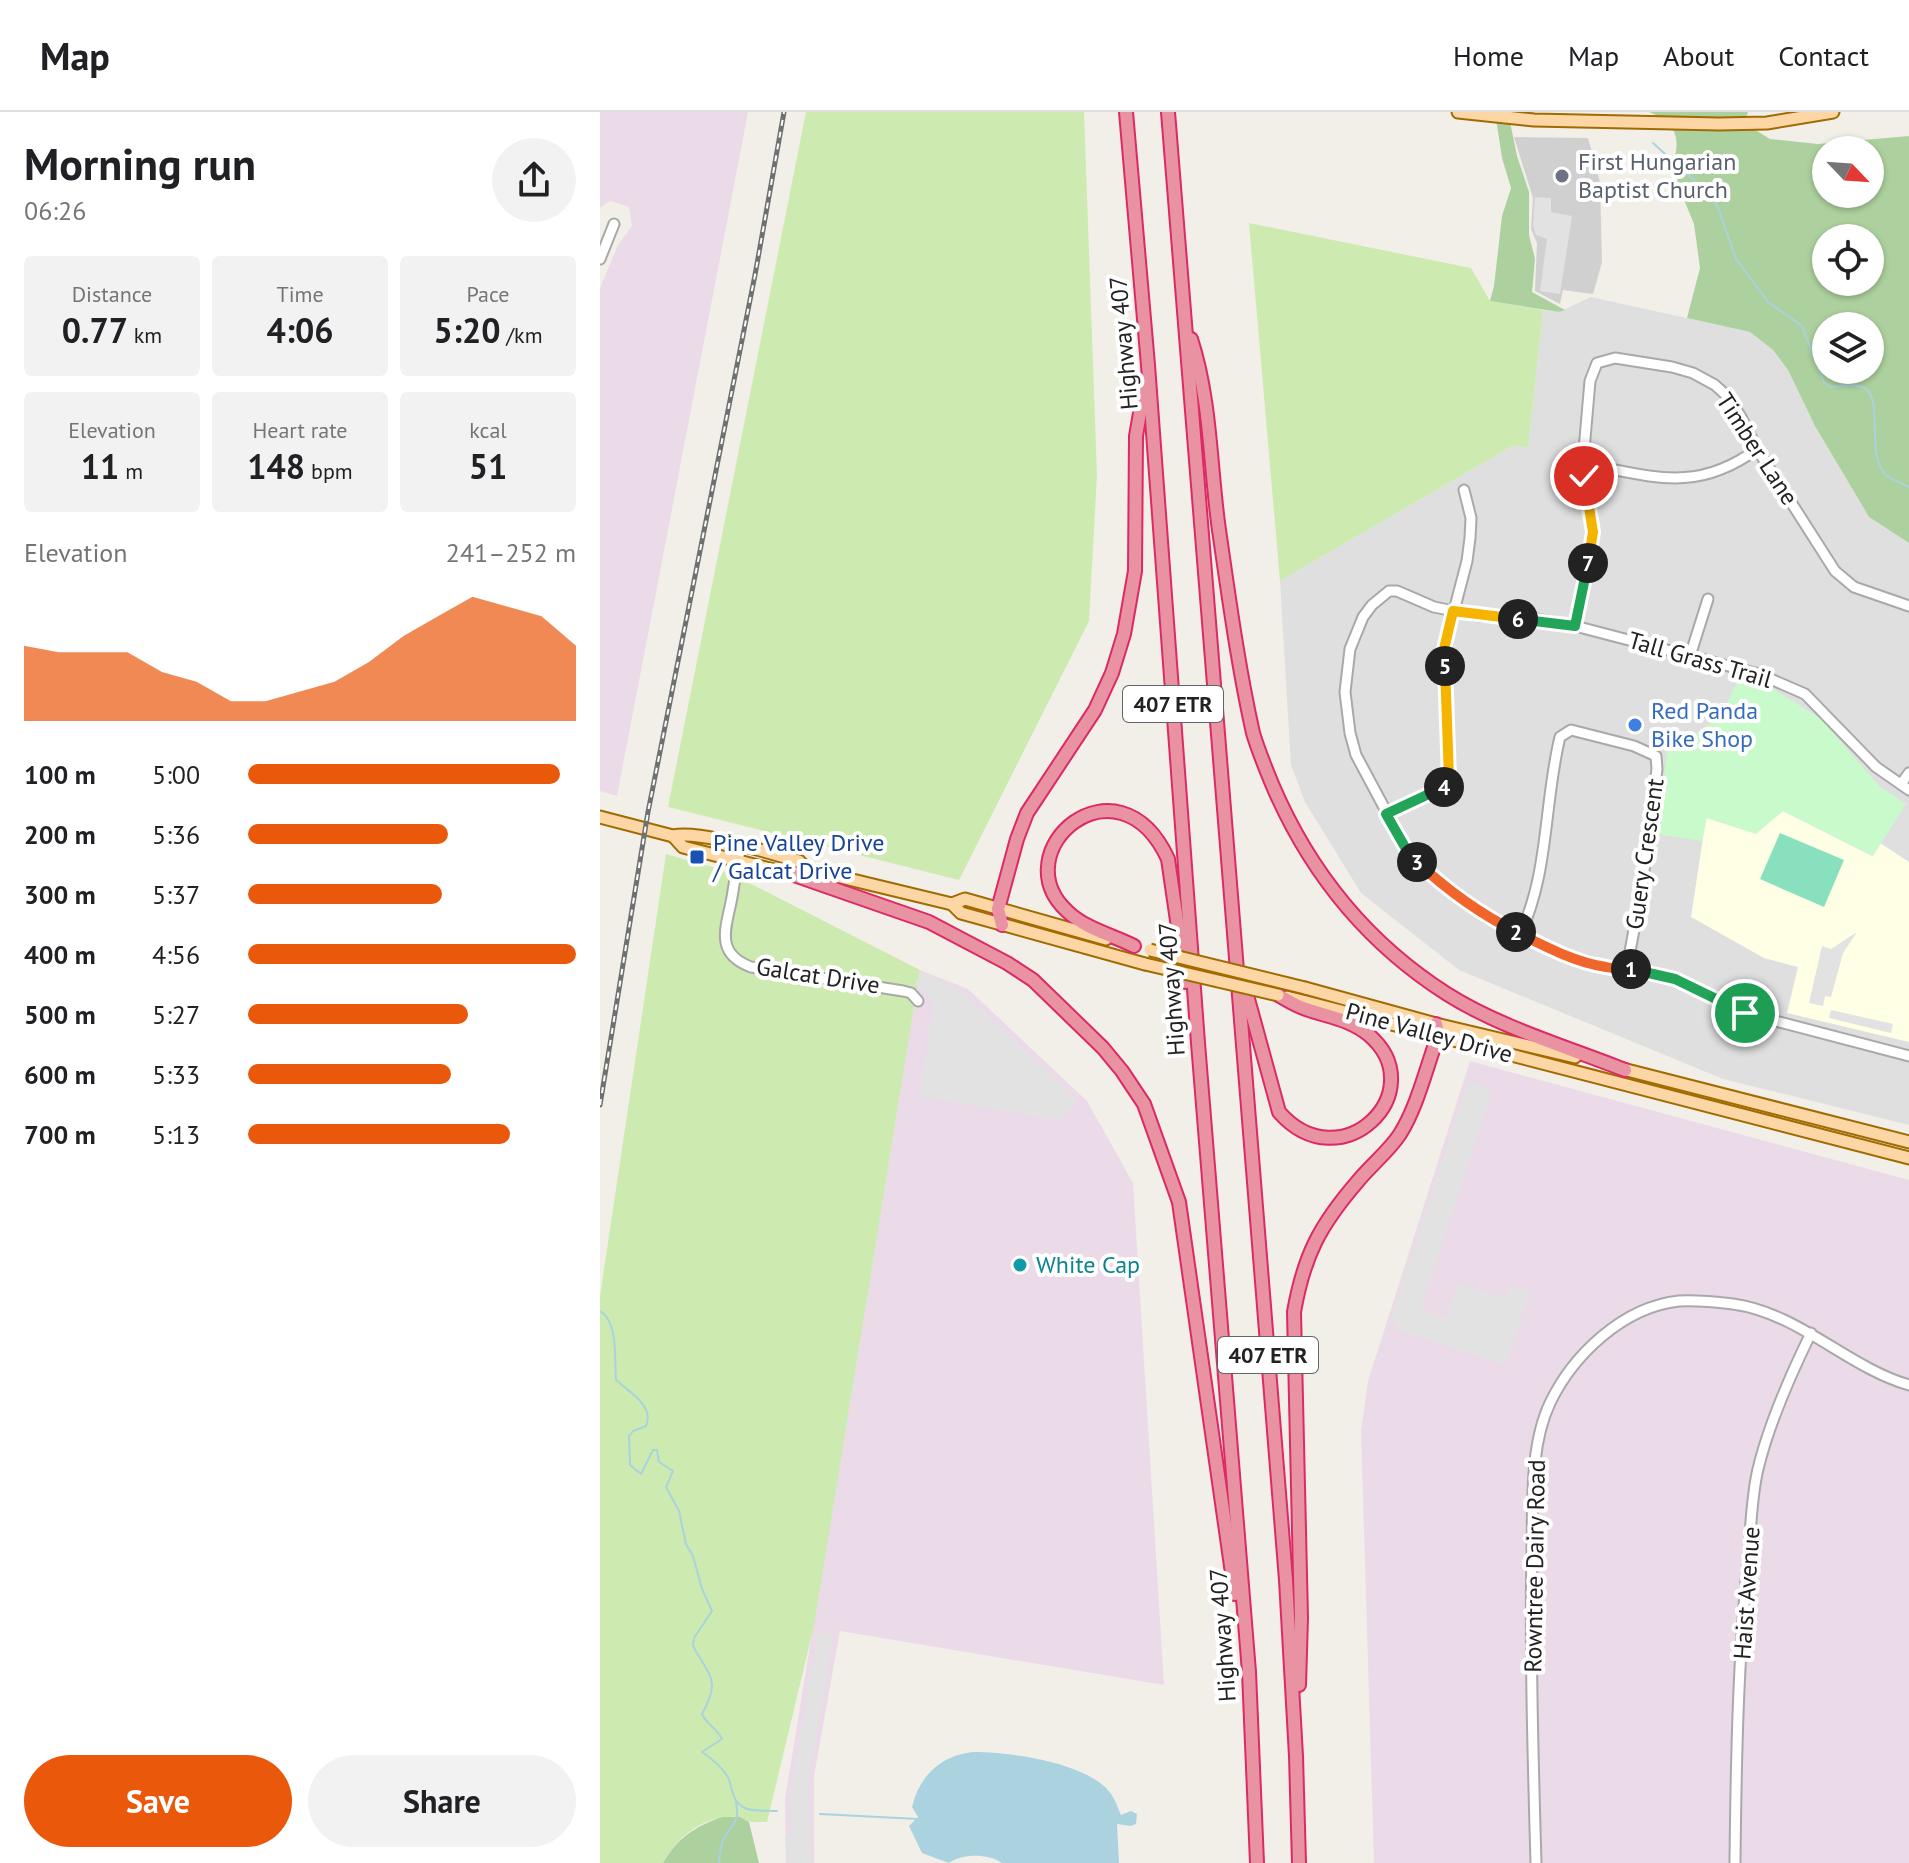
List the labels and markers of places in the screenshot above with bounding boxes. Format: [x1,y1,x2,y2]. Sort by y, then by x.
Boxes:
place label: First Hungarian Baptist Church [1578,146,1736,205]
marker: First Hungarian Baptist Church [1553,167,1571,185]
pin [1550,442,1618,510]
pin: 7 [1568,543,1608,583]
pin: 6 [1498,599,1538,639]
pin: 5 [1425,646,1465,686]
place label: Red Panda Bike Shop [1651,695,1758,754]
marker: Red Panda Bike Shop [1626,716,1644,734]
pin: 4 [1424,767,1464,807]
place label: Pine Valley Drive / Galcat Drive [712,827,884,886]
pin: 3 [1397,842,1437,882]
marker: Pine Valley Drive / Galcat Drive [688,848,706,866]
pin: 2 [1496,912,1536,952]
pin: 1 [1611,949,1651,989]
pin [1711,979,1779,1047]
place label: White Cap [1036,1249,1140,1280]
marker: White Cap [1011,1256,1029,1274]

